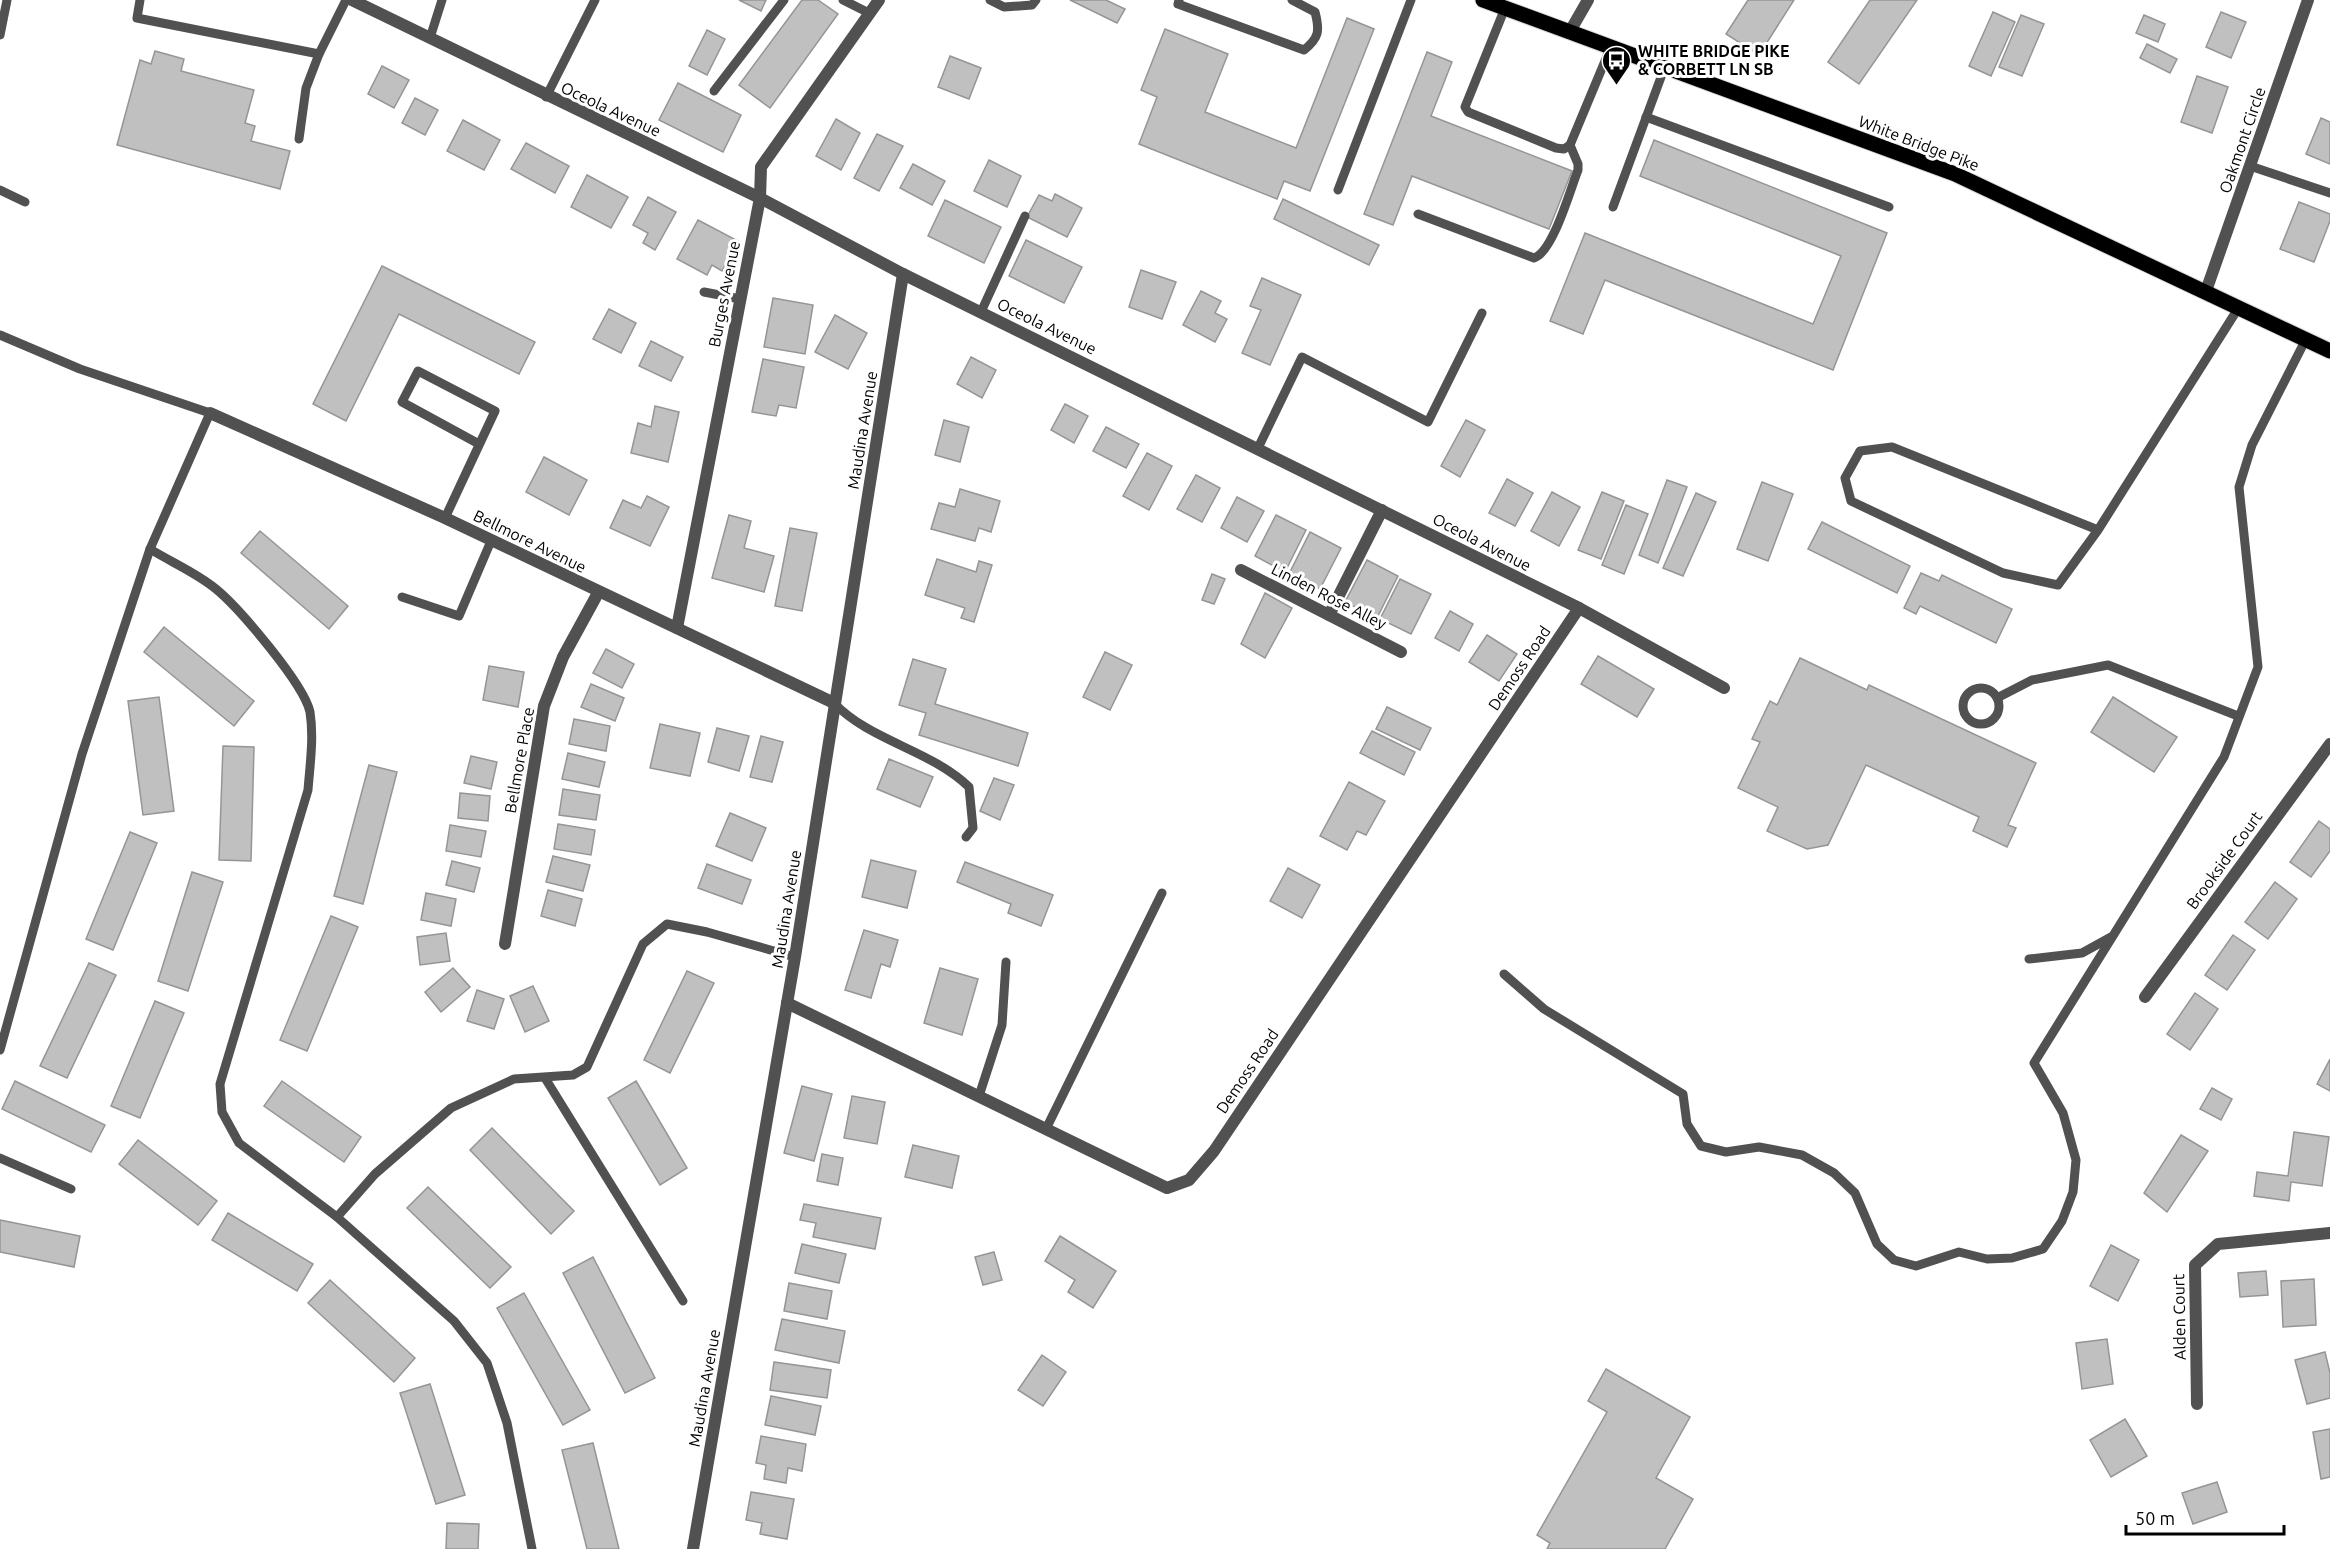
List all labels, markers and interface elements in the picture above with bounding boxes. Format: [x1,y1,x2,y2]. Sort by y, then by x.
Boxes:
place label: WHITE BRIDGE PIKE & CORBETT LN SB [1638,42,1789,78]
bus stop icon: WHITE BRIDGE PIKE & CORBETT LN SB [1601,44,1633,86]
street label: Oceola Avenue [558,78,664,140]
street label: Oakmont Circle [2215,85,2269,195]
street label: White Bridge Pike [1856,112,1982,174]
street label: Burges Avenue [705,239,743,349]
street label: Oceola Avenue [995,294,1099,358]
street label: Maudina Avenue [844,370,880,490]
street label: Bellmore Avenue [471,506,589,576]
street label: Oceola Avenue [1430,509,1534,575]
street label: Linden Rose Alley [1269,559,1390,633]
street label: Demoss Road [1484,622,1554,714]
street label: Bellmore Place [501,706,537,814]
street label: Brookside Court [2183,807,2266,912]
street label: Maudina Avenue [768,849,804,969]
street label: Demoss Road [1212,1025,1282,1117]
street label: Alden Court [2169,1273,2189,1360]
street label: Maudina Avenue [685,1328,723,1448]
scale bar [2126,1498,2284,1536]
text: 50 m [2135,1508,2175,1528]

